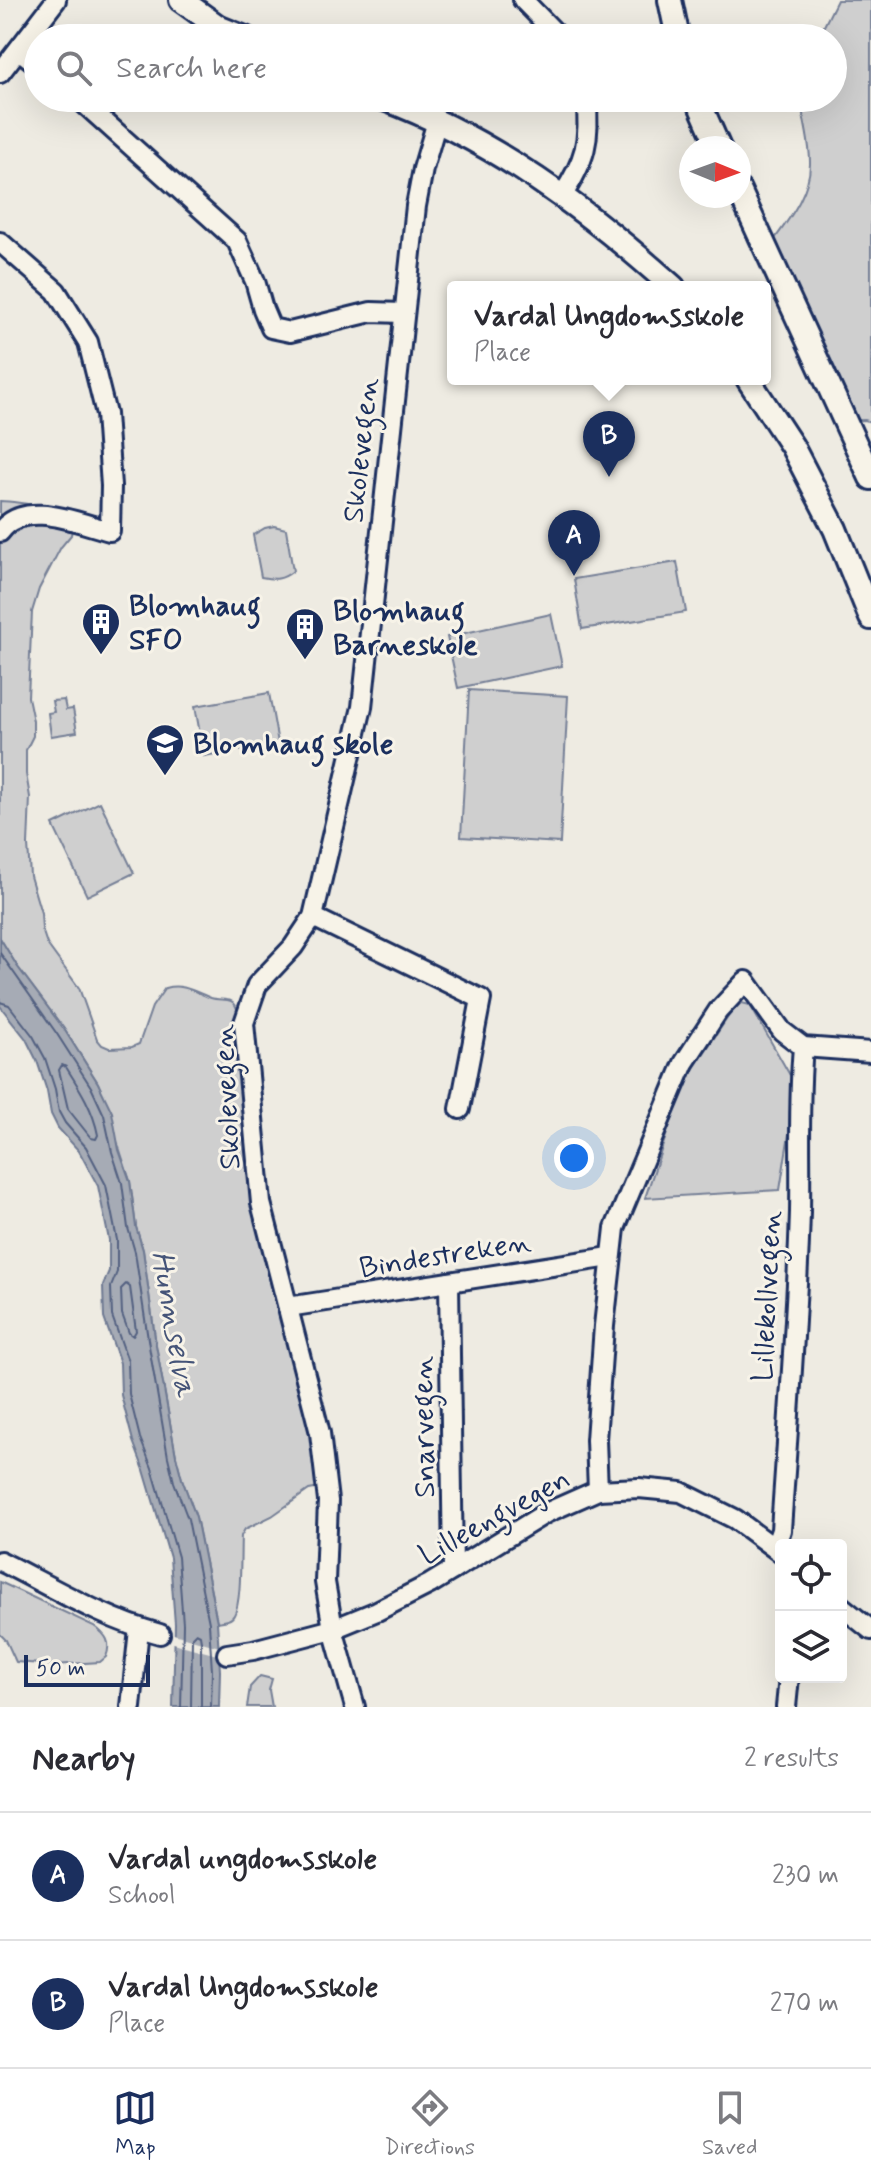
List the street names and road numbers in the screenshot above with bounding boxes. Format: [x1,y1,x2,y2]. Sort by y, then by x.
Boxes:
street label: Skolevegen [334,375,392,525]
street label: Skolevegen [204,1022,254,1171]
street label: Lillekollvegen [744,1209,794,1383]
street label: Bindestreken [357,1223,534,1288]
street label: Snarvegen [404,1355,448,1498]
street label: Lilleengvegen [412,1460,579,1577]

